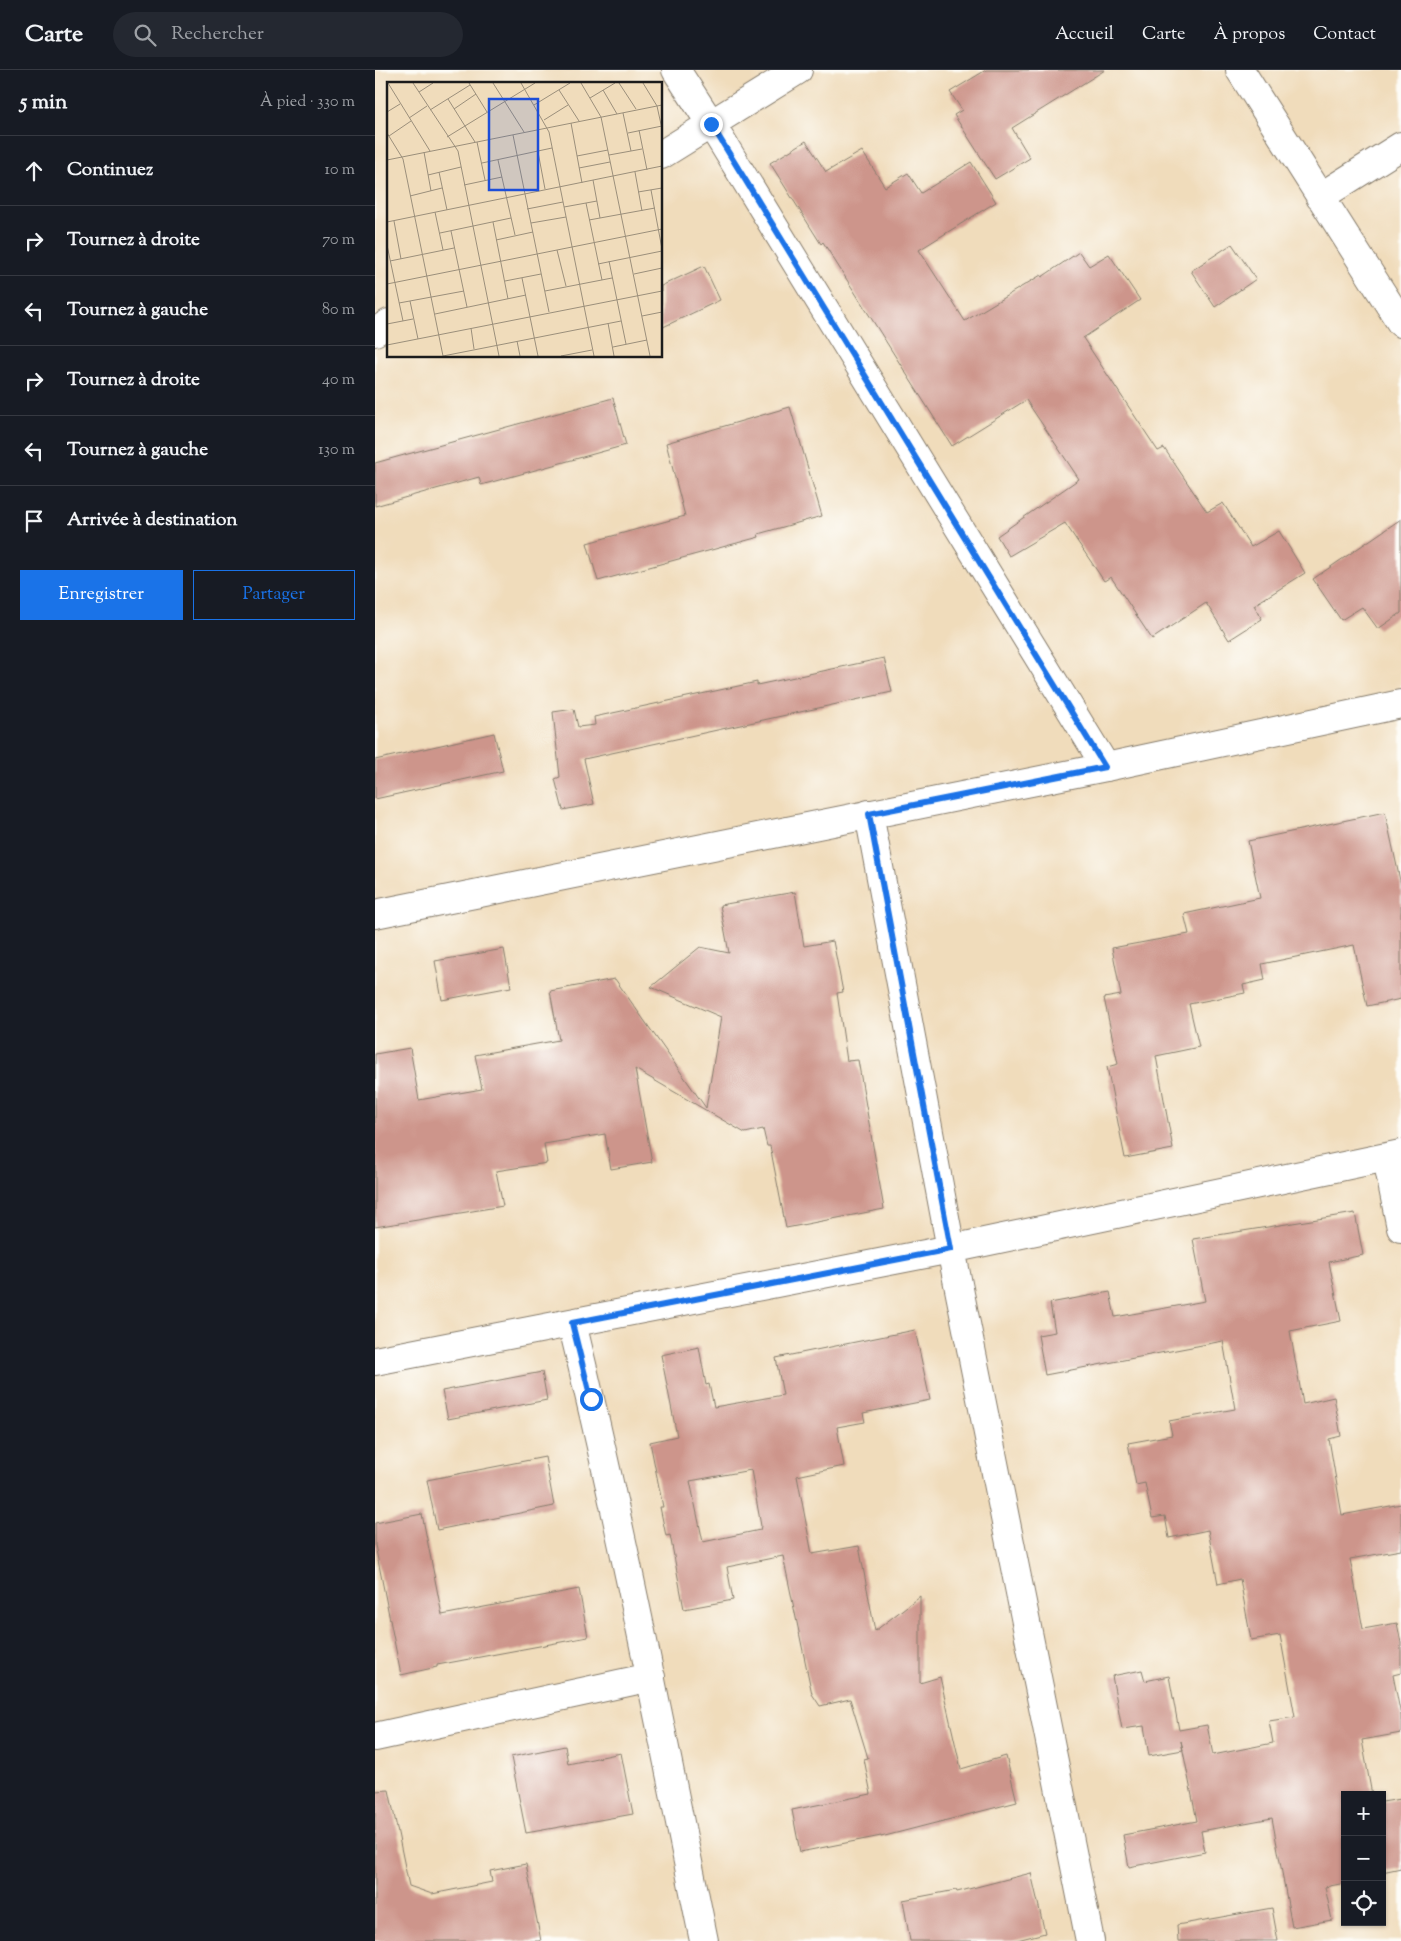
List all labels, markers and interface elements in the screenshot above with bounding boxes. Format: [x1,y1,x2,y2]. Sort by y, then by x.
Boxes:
search box [113,12,463,57]
text: Carte [25,18,83,52]
icon: search [131,21,159,49]
text: Rechercher [171,21,264,48]
text: Accueil [1055,22,1114,48]
text: Carte [1142,22,1186,48]
text: À propos [1214,22,1285,48]
text: Contact [1313,22,1376,48]
inset map [387,82,663,358]
text: 5 min [20,88,67,118]
text: À pied · 330 m [260,91,355,114]
route end [700,113,723,136]
icon: ahead [20,157,48,185]
text: Continuez [67,157,153,184]
text: 10 m [325,159,355,182]
icon: right [20,227,48,255]
text: Tournez à droite [67,227,200,254]
text: 70 m [322,229,355,252]
icon: left [20,297,48,325]
text: Tournez à gauche [67,297,208,324]
text: 80 m [322,299,355,322]
icon: right [20,367,48,395]
text: Tournez à droite [67,367,200,394]
text: 40 m [322,369,355,392]
icon: left [20,437,48,465]
text: Tournez à gauche [67,437,208,464]
text: 130 m [318,439,355,462]
icon: arrive [20,507,48,535]
text: Arrivée à destination [67,507,238,534]
button: Enregistrer [20,570,183,620]
button: Partager [193,570,355,620]
route start [580,1388,603,1411]
map controls [1341,1791,1386,1926]
button: + [1341,1791,1386,1836]
button: − [1341,1836,1386,1881]
button: locate [1341,1881,1386,1926]

